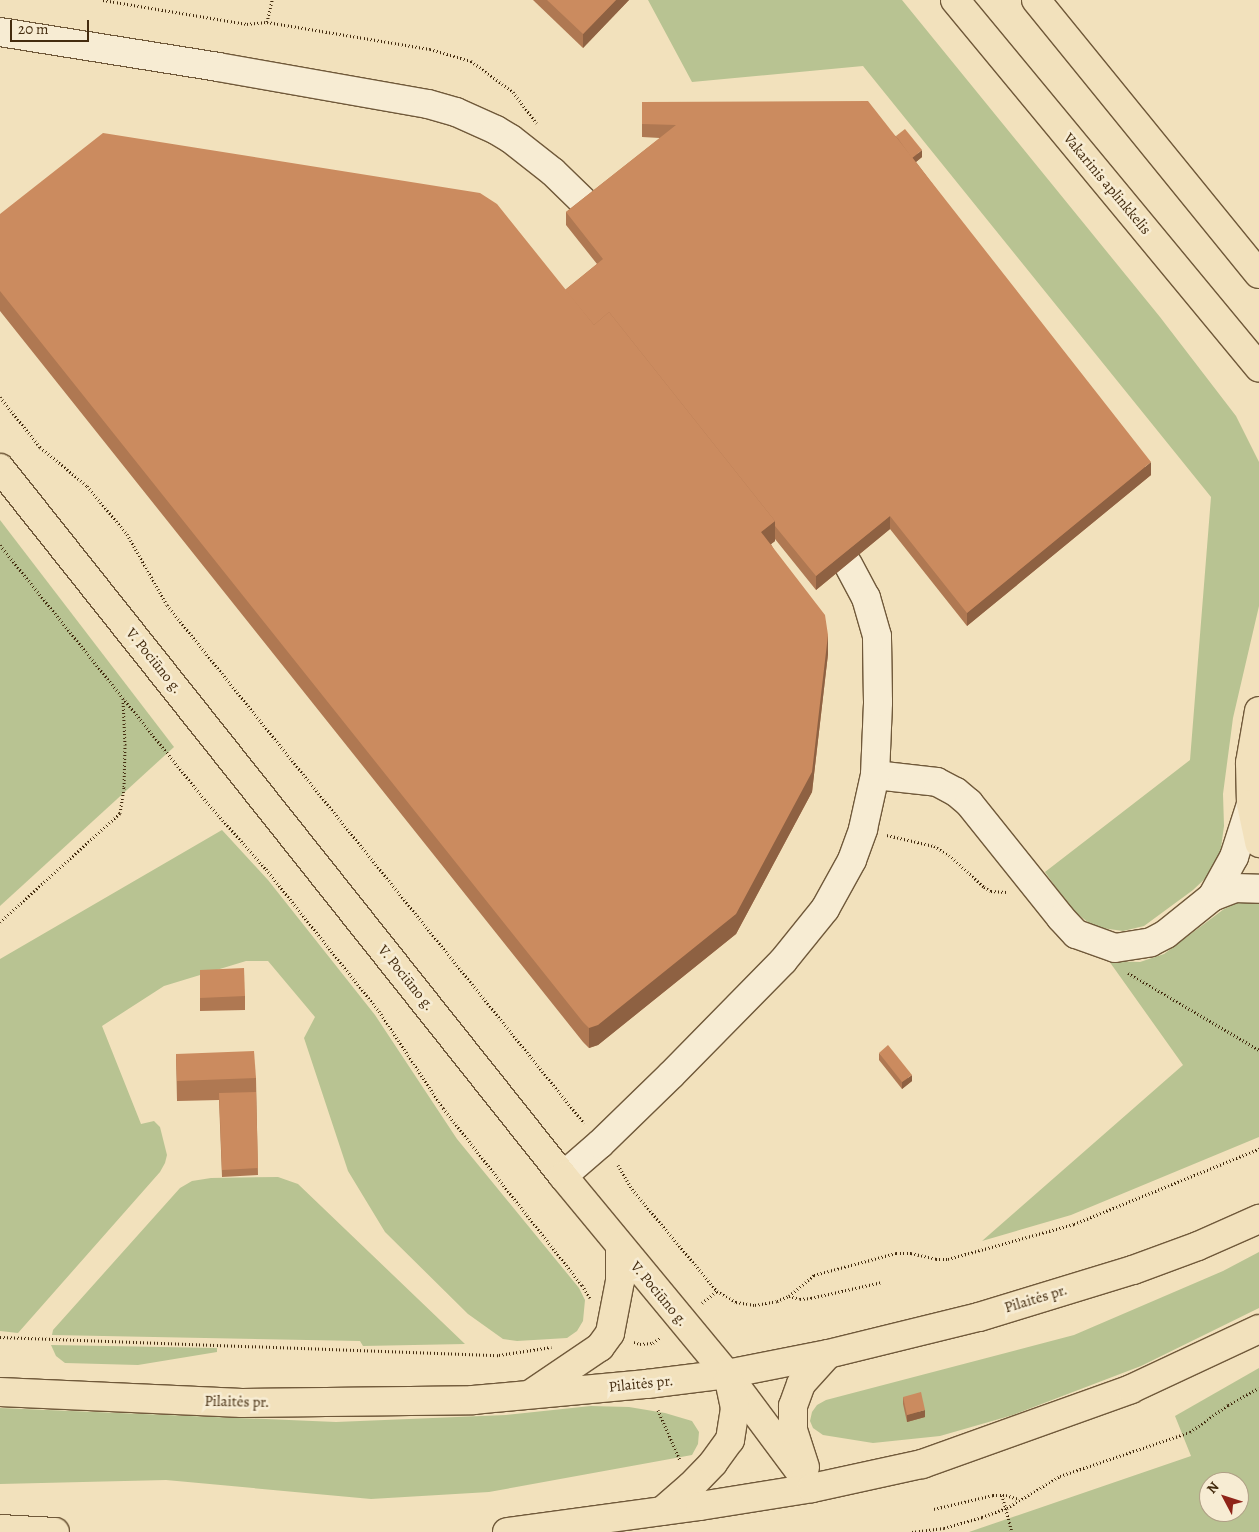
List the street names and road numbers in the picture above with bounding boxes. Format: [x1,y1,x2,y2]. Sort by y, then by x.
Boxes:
street label: Vakarinis aplinkkelis [1059,130,1155,238]
street label: V. Pociūno g. [122,624,186,698]
street label: V. Pociūno g. [374,941,438,1015]
street label: V. Pociūno g. [626,1258,692,1330]
street label: Pilaitės pr. [1002,1281,1070,1317]
street label: Pilaitės pr. [608,1372,674,1396]
street label: Pilaitės pr. [204,1392,270,1412]

